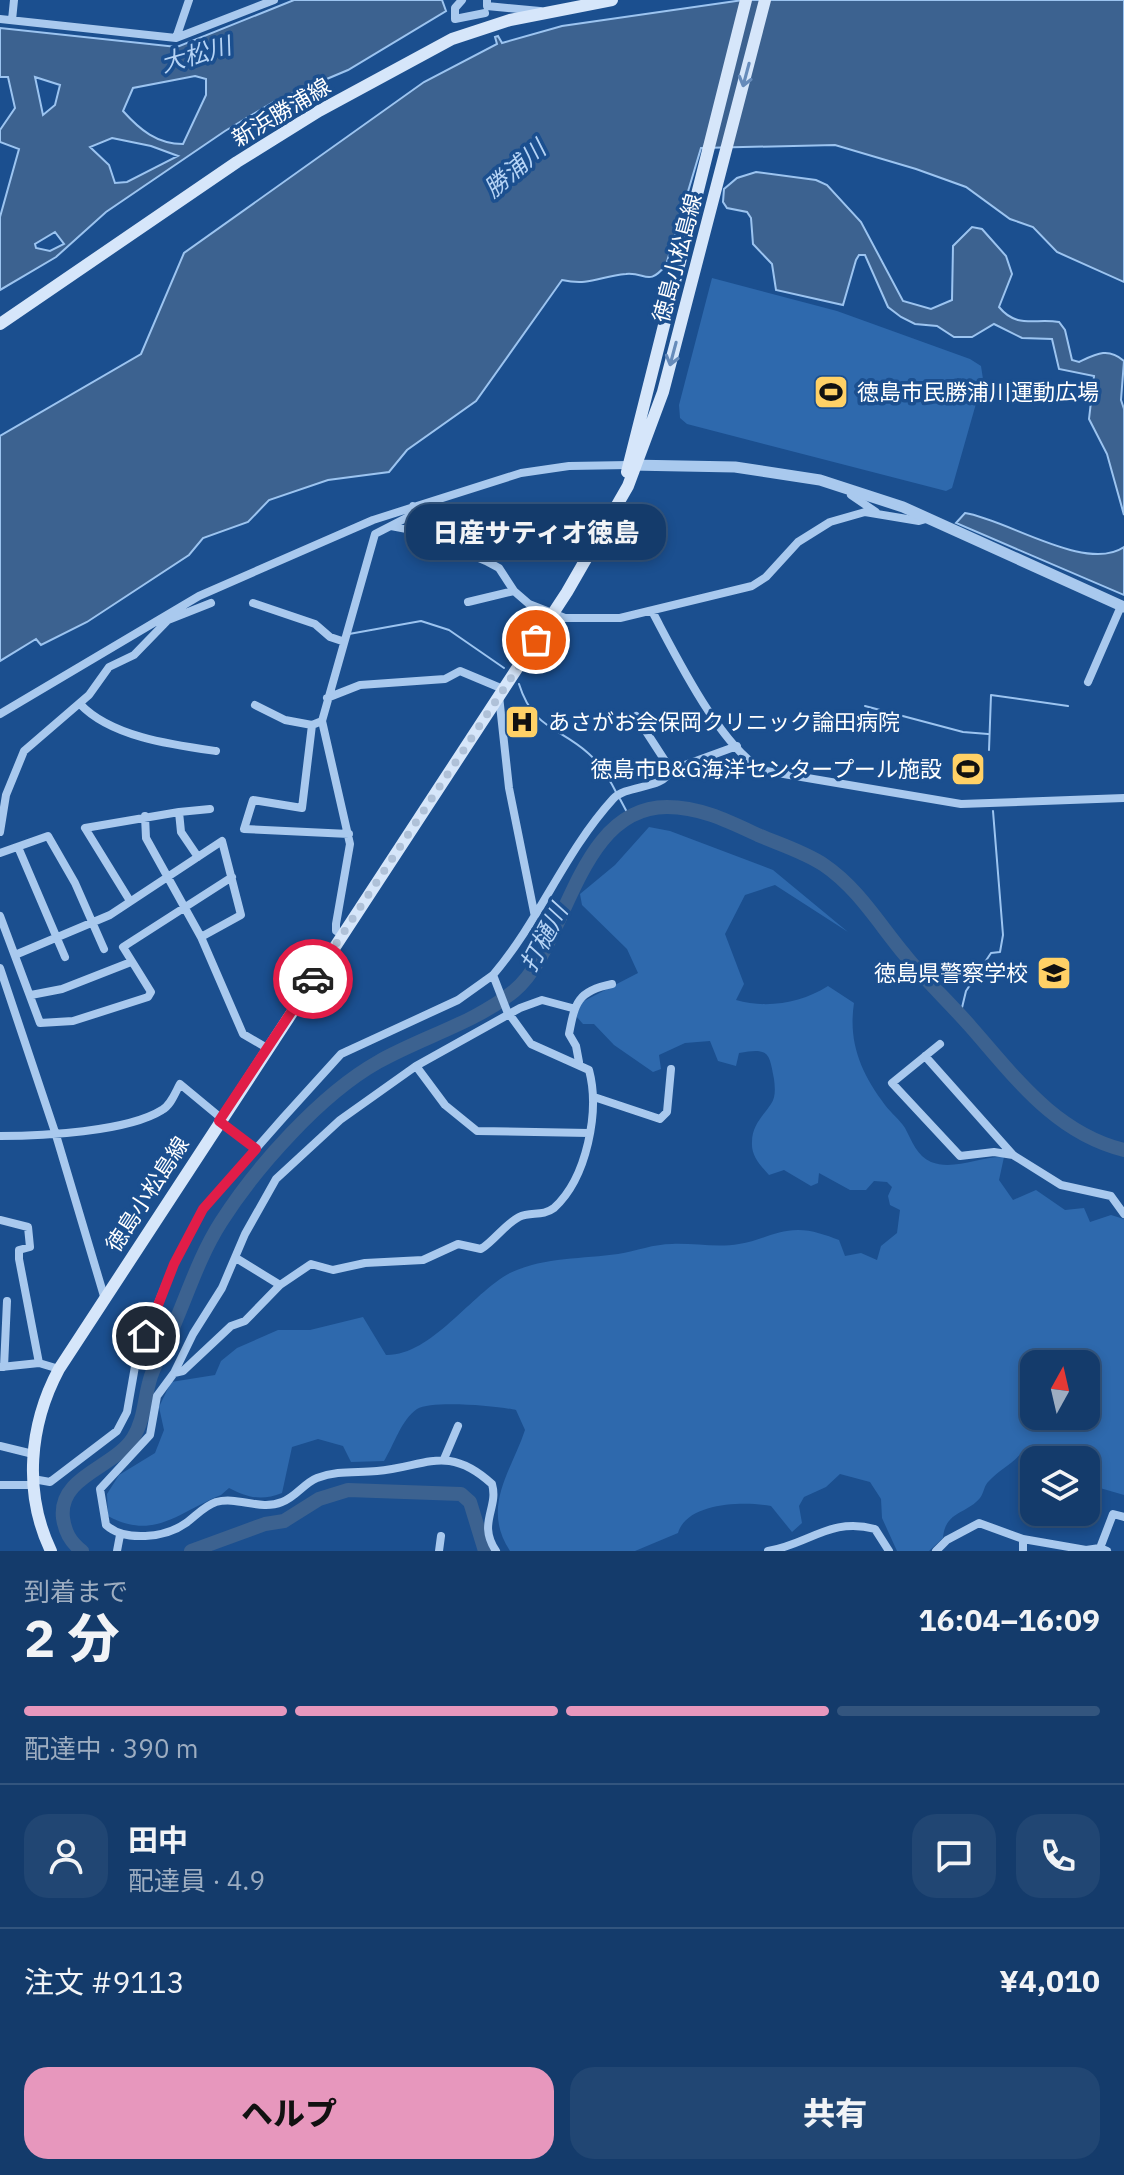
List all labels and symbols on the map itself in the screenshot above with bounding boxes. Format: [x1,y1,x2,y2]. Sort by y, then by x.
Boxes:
water label: 大松川 [157,28,238,79]
one-way arrow [737,62,752,88]
street label: 新浜勝浦線 [226,71,335,152]
water label: 勝浦川 [477,131,554,204]
street label: 徳島小松島線 [645,190,708,325]
one-way arrow [665,341,680,367]
sports icon: 徳島市民勝浦川運動広場 [812,373,850,411]
place label: 徳島市民勝浦川運動広場 [857,377,1099,406]
callout: 日産サティオ徳島 [406,504,666,560]
pin [502,606,570,674]
hospital icon: あさがお会保岡クリニック論田病院 [503,703,541,741]
place label: あさがお会保岡クリニック論田病院 [548,707,900,736]
sports icon: 徳島市B&G海洋センタープール施設 [949,750,987,788]
place label: 徳島市B&G海洋センタープール施設 [590,754,942,783]
water label: 打樋川 [512,896,576,977]
courier [273,939,353,1019]
school or university icon: 徳島県警察学校 [1035,954,1073,992]
place label: 徳島県警察学校 [874,958,1028,987]
street label: 徳島小松島線 [98,1130,195,1257]
pin [112,1302,180,1370]
north arrow [1020,1350,1100,1430]

